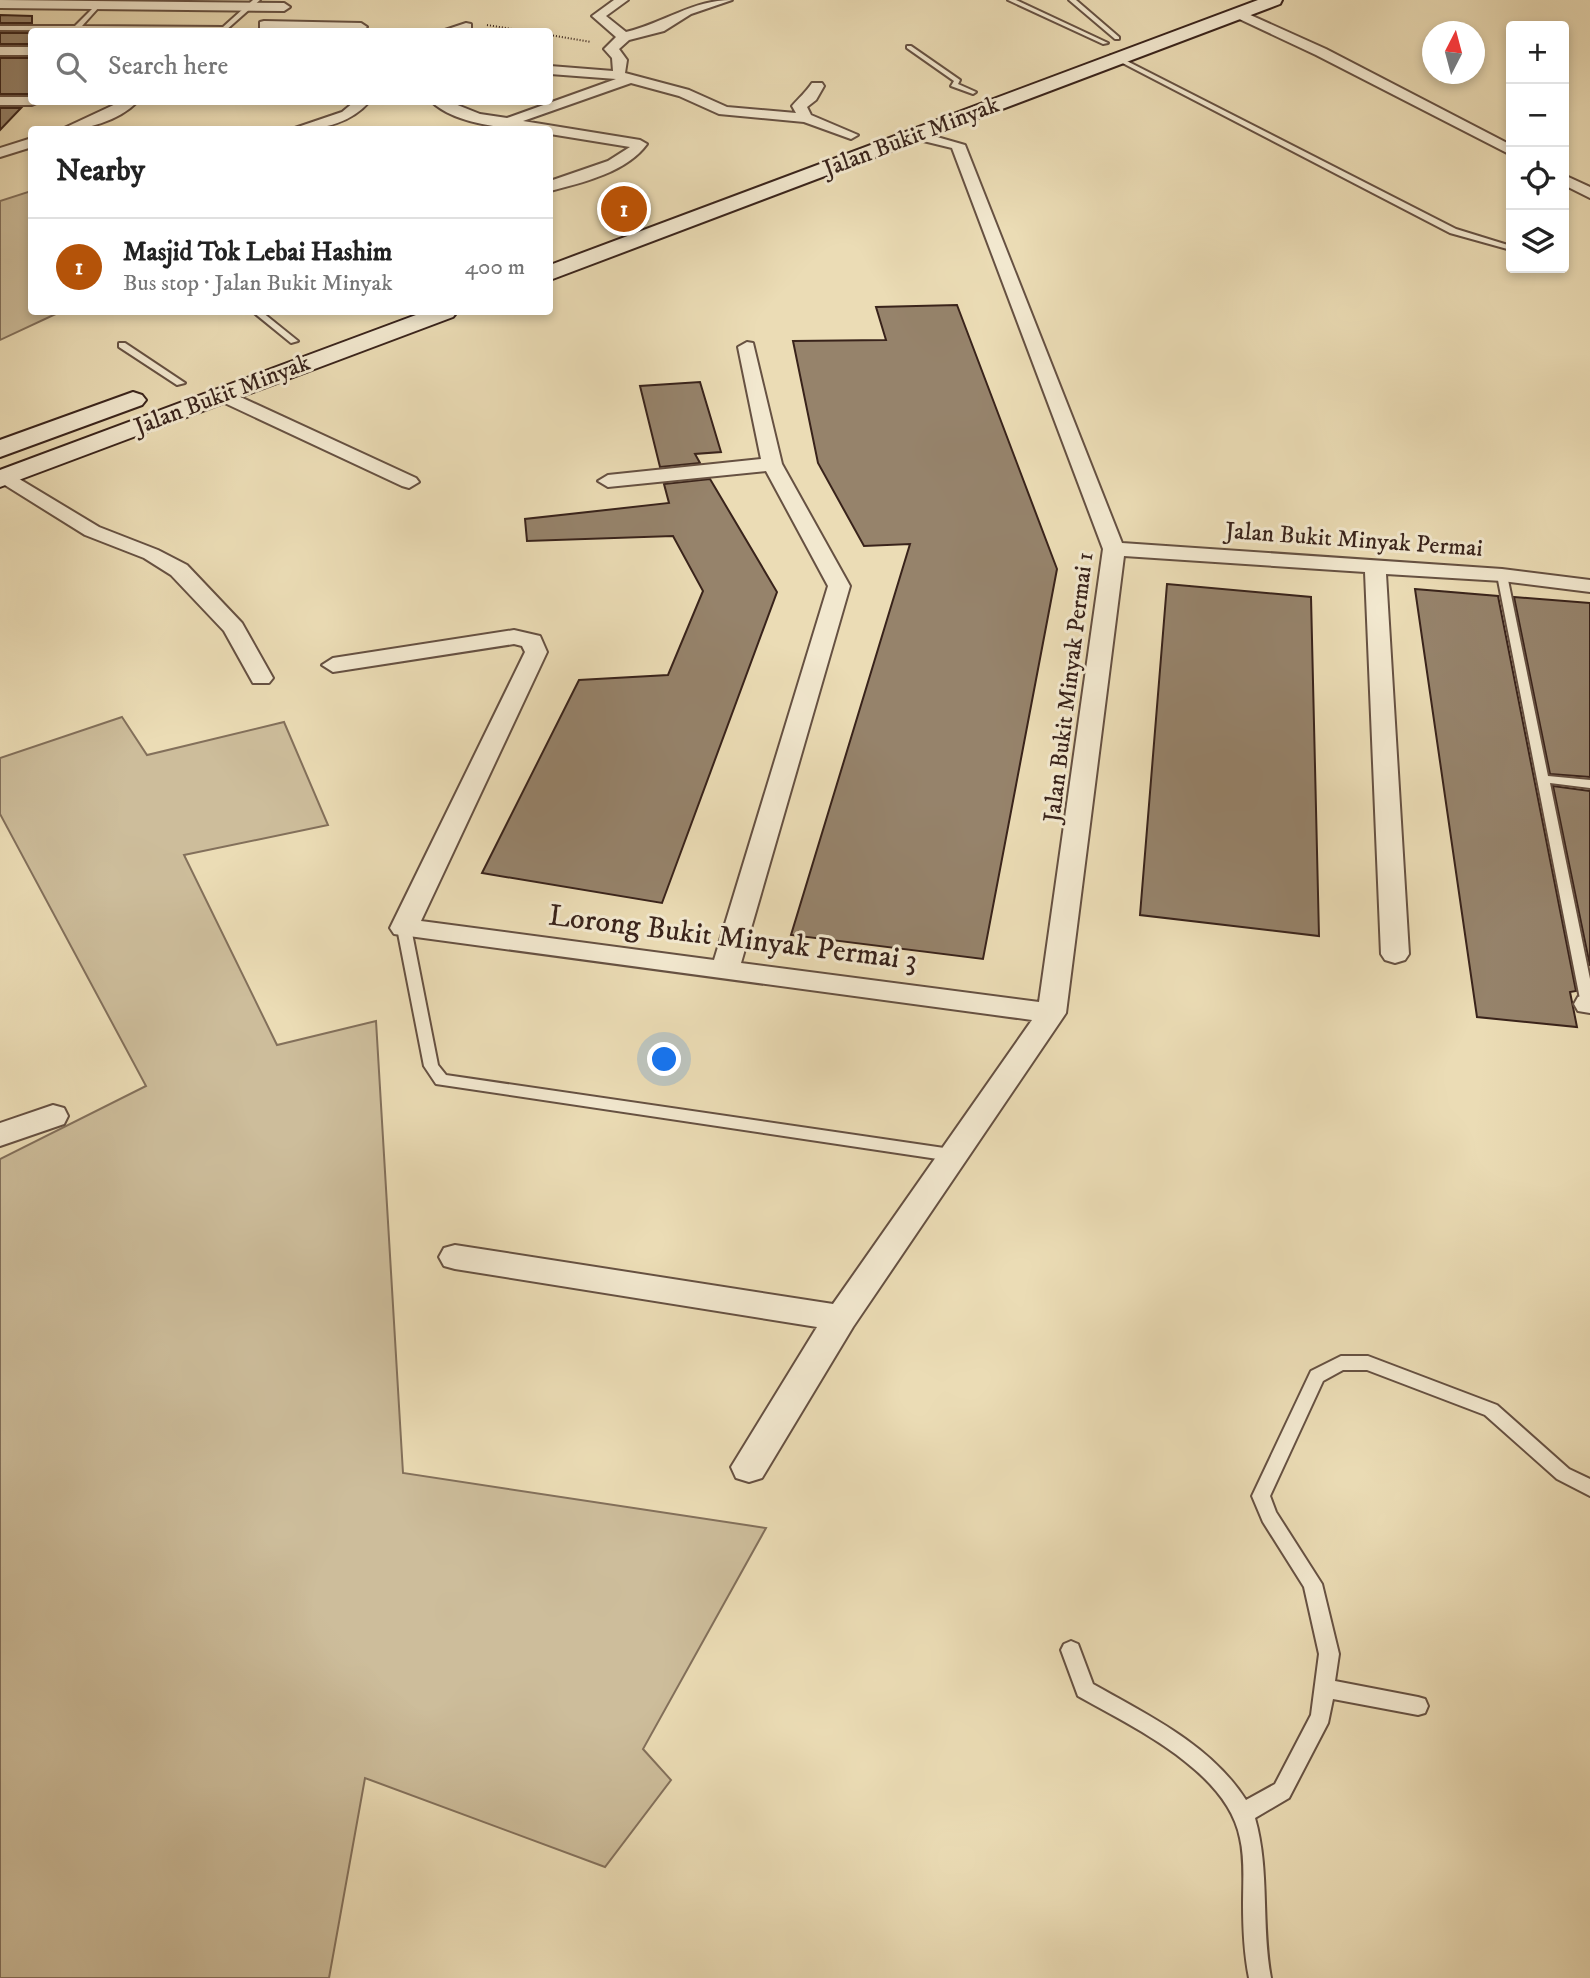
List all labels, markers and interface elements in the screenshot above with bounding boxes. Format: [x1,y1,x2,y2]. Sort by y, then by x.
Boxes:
north arrow [1422,21,1485,84]
map controls [1506,21,1569,273]
button: + [1506,21,1569,84]
search box [28,28,553,105]
icon: search [52,48,90,86]
text: Search here [108,50,228,83]
button: − [1506,84,1569,147]
street label: Jalan Bukit Minyak [817,90,1004,185]
button: locate [1506,147,1569,210]
text: Nearby [56,153,145,190]
pin: 1 [601,183,647,235]
button: layers [1506,210,1569,273]
text: Masjid Tok Lebai Hashim [123,236,392,269]
text: 1 [75,253,83,282]
text: 400 m [465,253,525,282]
text: Bus stop · Jalan Bukit Minyak [123,269,393,298]
street label: Jalan Bukit Minyak [128,348,315,443]
street label: Jalan Bukit Minyak Permai [1222,516,1484,564]
street label: Jalan Bukit Minyak Permai 1 [1037,550,1100,826]
street label: Lorong Bukit Minyak Permai 3 [547,898,919,979]
your location [647,1042,681,1076]

